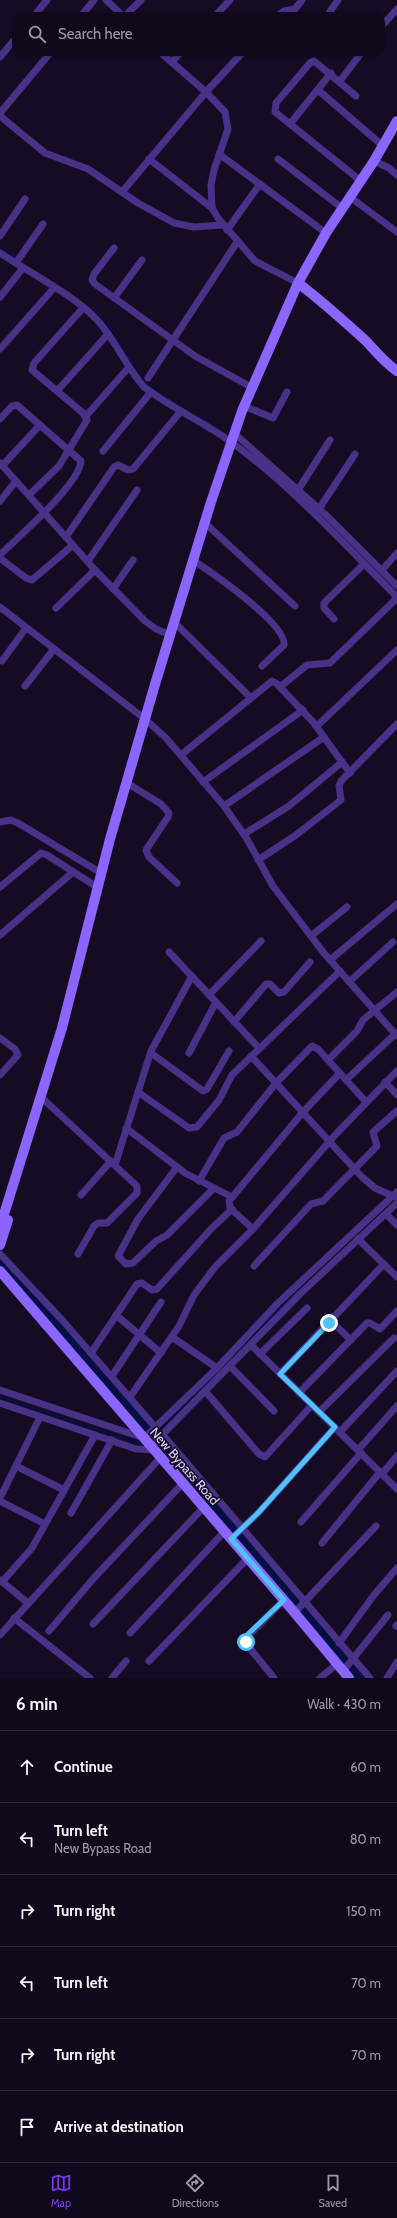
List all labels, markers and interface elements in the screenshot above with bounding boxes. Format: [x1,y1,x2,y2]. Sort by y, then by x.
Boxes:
search box [12,12,385,56]
icon: search [26,23,48,45]
text: Search here [58,25,133,43]
route end [320,1314,338,1332]
street label: New Bypass Road [147,1424,223,1508]
route start [237,1633,255,1651]
text: 6 min [16,1694,58,1714]
text: Walk · 430 m [307,1696,381,1712]
icon: ahead [16,1756,38,1778]
text: Continue [54,1758,113,1776]
text: 60 m [350,1759,381,1775]
text: Turn left [54,1822,108,1840]
icon: left [16,1828,38,1850]
text: 80 m [350,1831,381,1847]
text: New Bypass Road [54,1840,151,1856]
icon: right [16,1900,38,1922]
text: Turn right [54,1902,115,1920]
text: 150 m [346,1903,381,1919]
icon: left [16,1972,38,1994]
text: Turn left [54,1974,108,1992]
text: 70 m [351,1975,381,1991]
icon: right [16,2044,38,2066]
text: Turn right [54,2046,115,2064]
text: 70 m [351,2047,381,2063]
icon: arrive [16,2116,38,2138]
text: Arrive at destination [54,2118,184,2136]
tab: Map [50,2172,72,2210]
tab: Directions [172,2172,219,2210]
tab: Saved [319,2172,347,2210]

